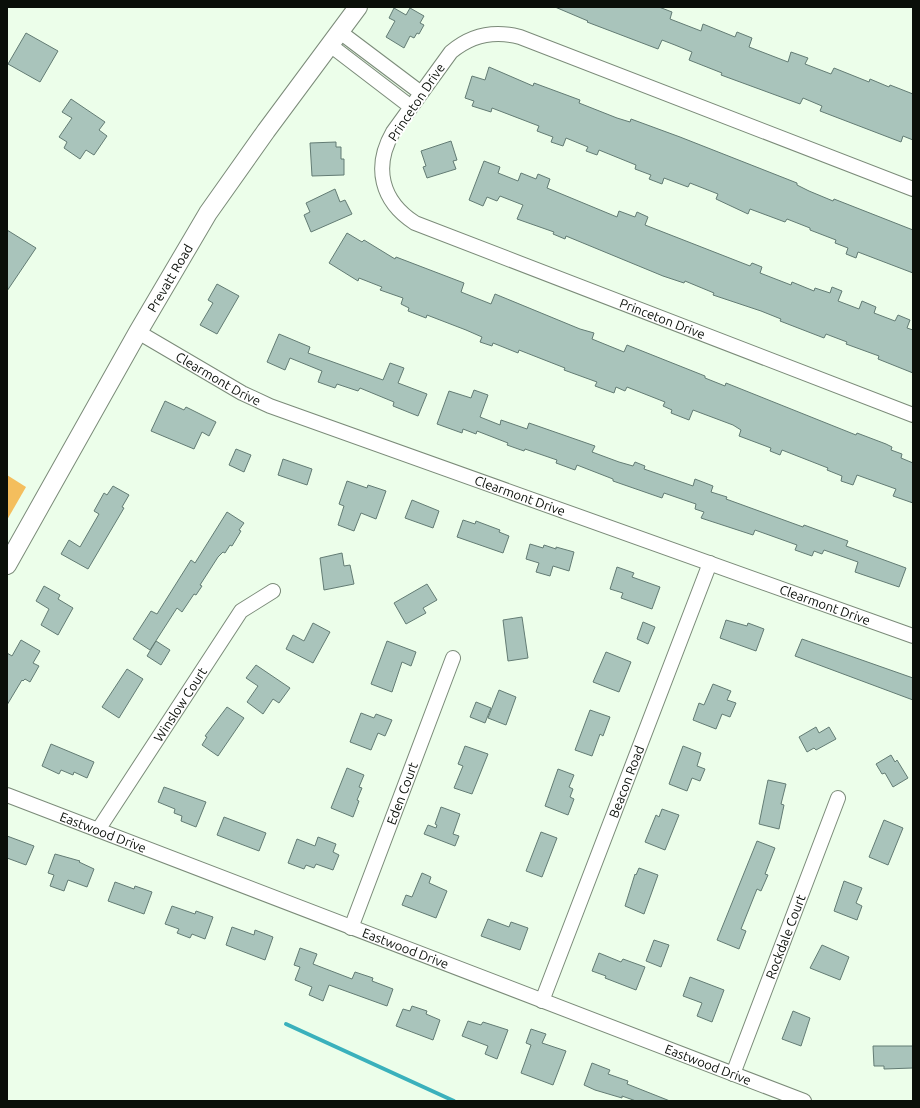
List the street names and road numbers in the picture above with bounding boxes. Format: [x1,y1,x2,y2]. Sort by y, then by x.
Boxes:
street label: Princeton Drive [385,61,447,143]
street label: Prevatt Road [144,242,195,314]
street label: Princeton Drive [618,296,707,341]
street label: Clearmont Drive [174,349,263,408]
street label: Clearmont Drive [473,473,567,518]
street label: Clearmont Drive [778,582,872,627]
street label: Winslow Court [151,665,209,744]
street label: Beacon Road [606,744,646,820]
street label: Eden Court [384,760,420,826]
street label: Eastwood Drive [58,809,148,855]
street label: Rockdale Court [763,893,808,981]
street label: Eastwood Drive [360,925,451,971]
street label: Eastwood Drive [663,1041,753,1087]

